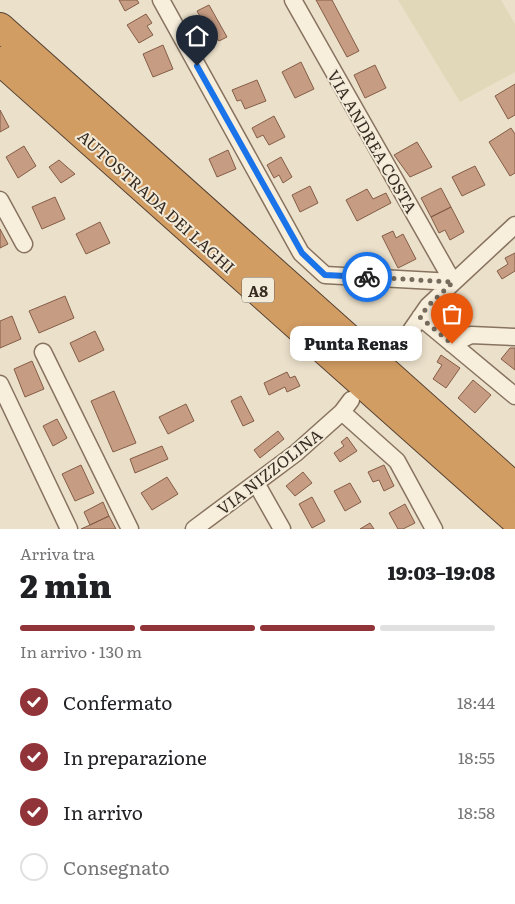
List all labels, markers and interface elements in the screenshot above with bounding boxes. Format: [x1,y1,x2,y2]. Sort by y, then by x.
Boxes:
pin [176,15,218,66]
icon: home [183,22,211,50]
street label: VIA ANDREA COSTA [322,65,424,217]
street label: AUTOSTRADA DEI LAGHI [73,124,241,278]
courier [342,252,392,302]
icon: bike [353,263,381,291]
road number: A8 [242,278,274,302]
pin [431,293,473,344]
icon: bag [438,300,466,328]
callout: Punta Renas [290,326,422,362]
text: Punta Renas [304,331,408,355]
street label: VIA NIZZOLINA [211,422,327,520]
text: Arriva tra [20,541,95,565]
text: 19:03–19:08 [388,558,495,586]
text: 2 min [20,560,112,608]
text: In arrivo · 130 m [20,639,142,663]
icon: check [20,688,48,716]
text: Confermato [63,688,172,716]
text: 18:44 [457,690,495,714]
icon: check [20,743,48,771]
text: In preparazione [63,743,207,771]
text: 18:55 [458,745,495,769]
icon: check [20,798,48,826]
text: In arrivo [63,798,143,826]
text: 18:58 [457,800,495,824]
text: Consegnato [63,853,170,881]

